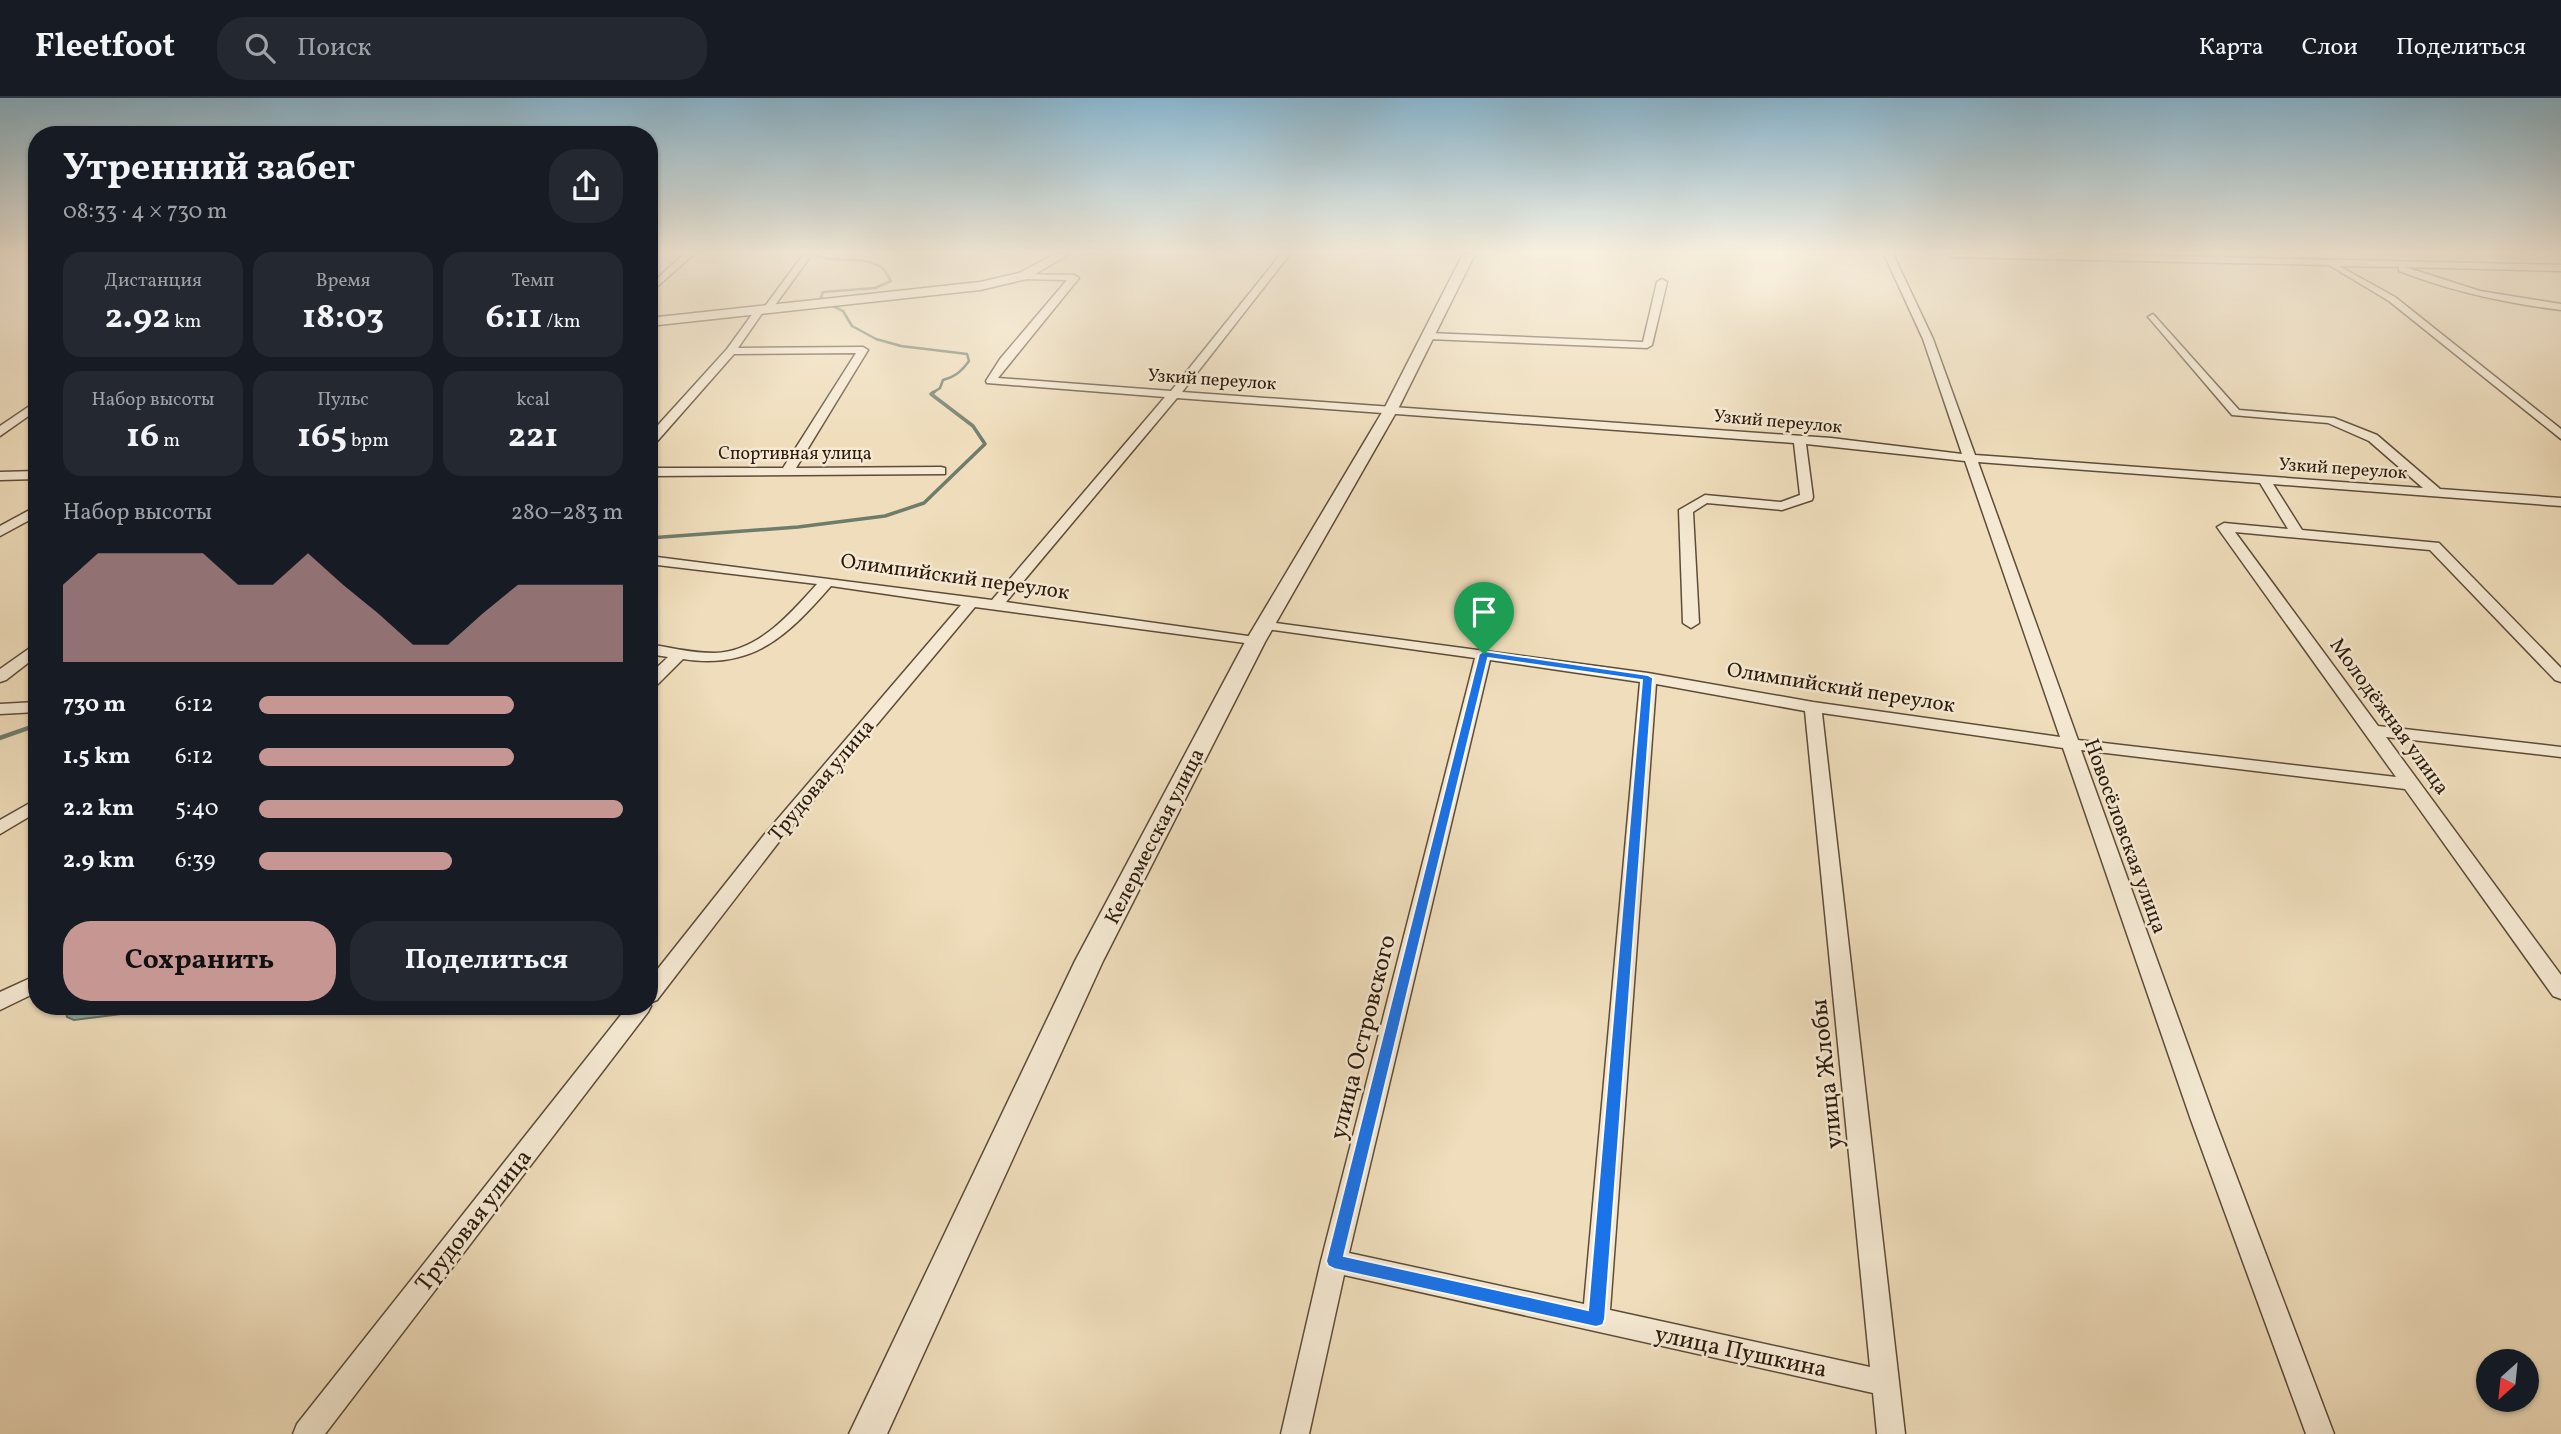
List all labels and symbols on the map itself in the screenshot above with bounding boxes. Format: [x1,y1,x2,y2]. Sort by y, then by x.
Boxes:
street label: Узкий переулок [1147,364,1277,397]
street label: Узкий переулок [1713,404,1844,441]
street label: Спортивная улица [718,442,872,467]
street label: Узкий переулок [2278,453,2408,486]
street label: Олимпийский переулок [839,547,1071,608]
pin [1454,582,1514,654]
street label: Молодёжная улица [2322,632,2456,801]
street label: Олимпийский переулок [1725,656,1957,721]
street label: Трудовая улица [762,714,882,848]
street label: Новосёловская улица [2076,735,2173,938]
street label: Келермесская улица [1098,744,1212,930]
street label: улица Островского [1322,932,1406,1143]
street label: улица Жлобы [1803,997,1853,1150]
street label: Трудовая улица [408,1143,541,1300]
street label: улица Пушкина [1651,1318,1830,1388]
north arrow [2476,1349,2539,1412]

